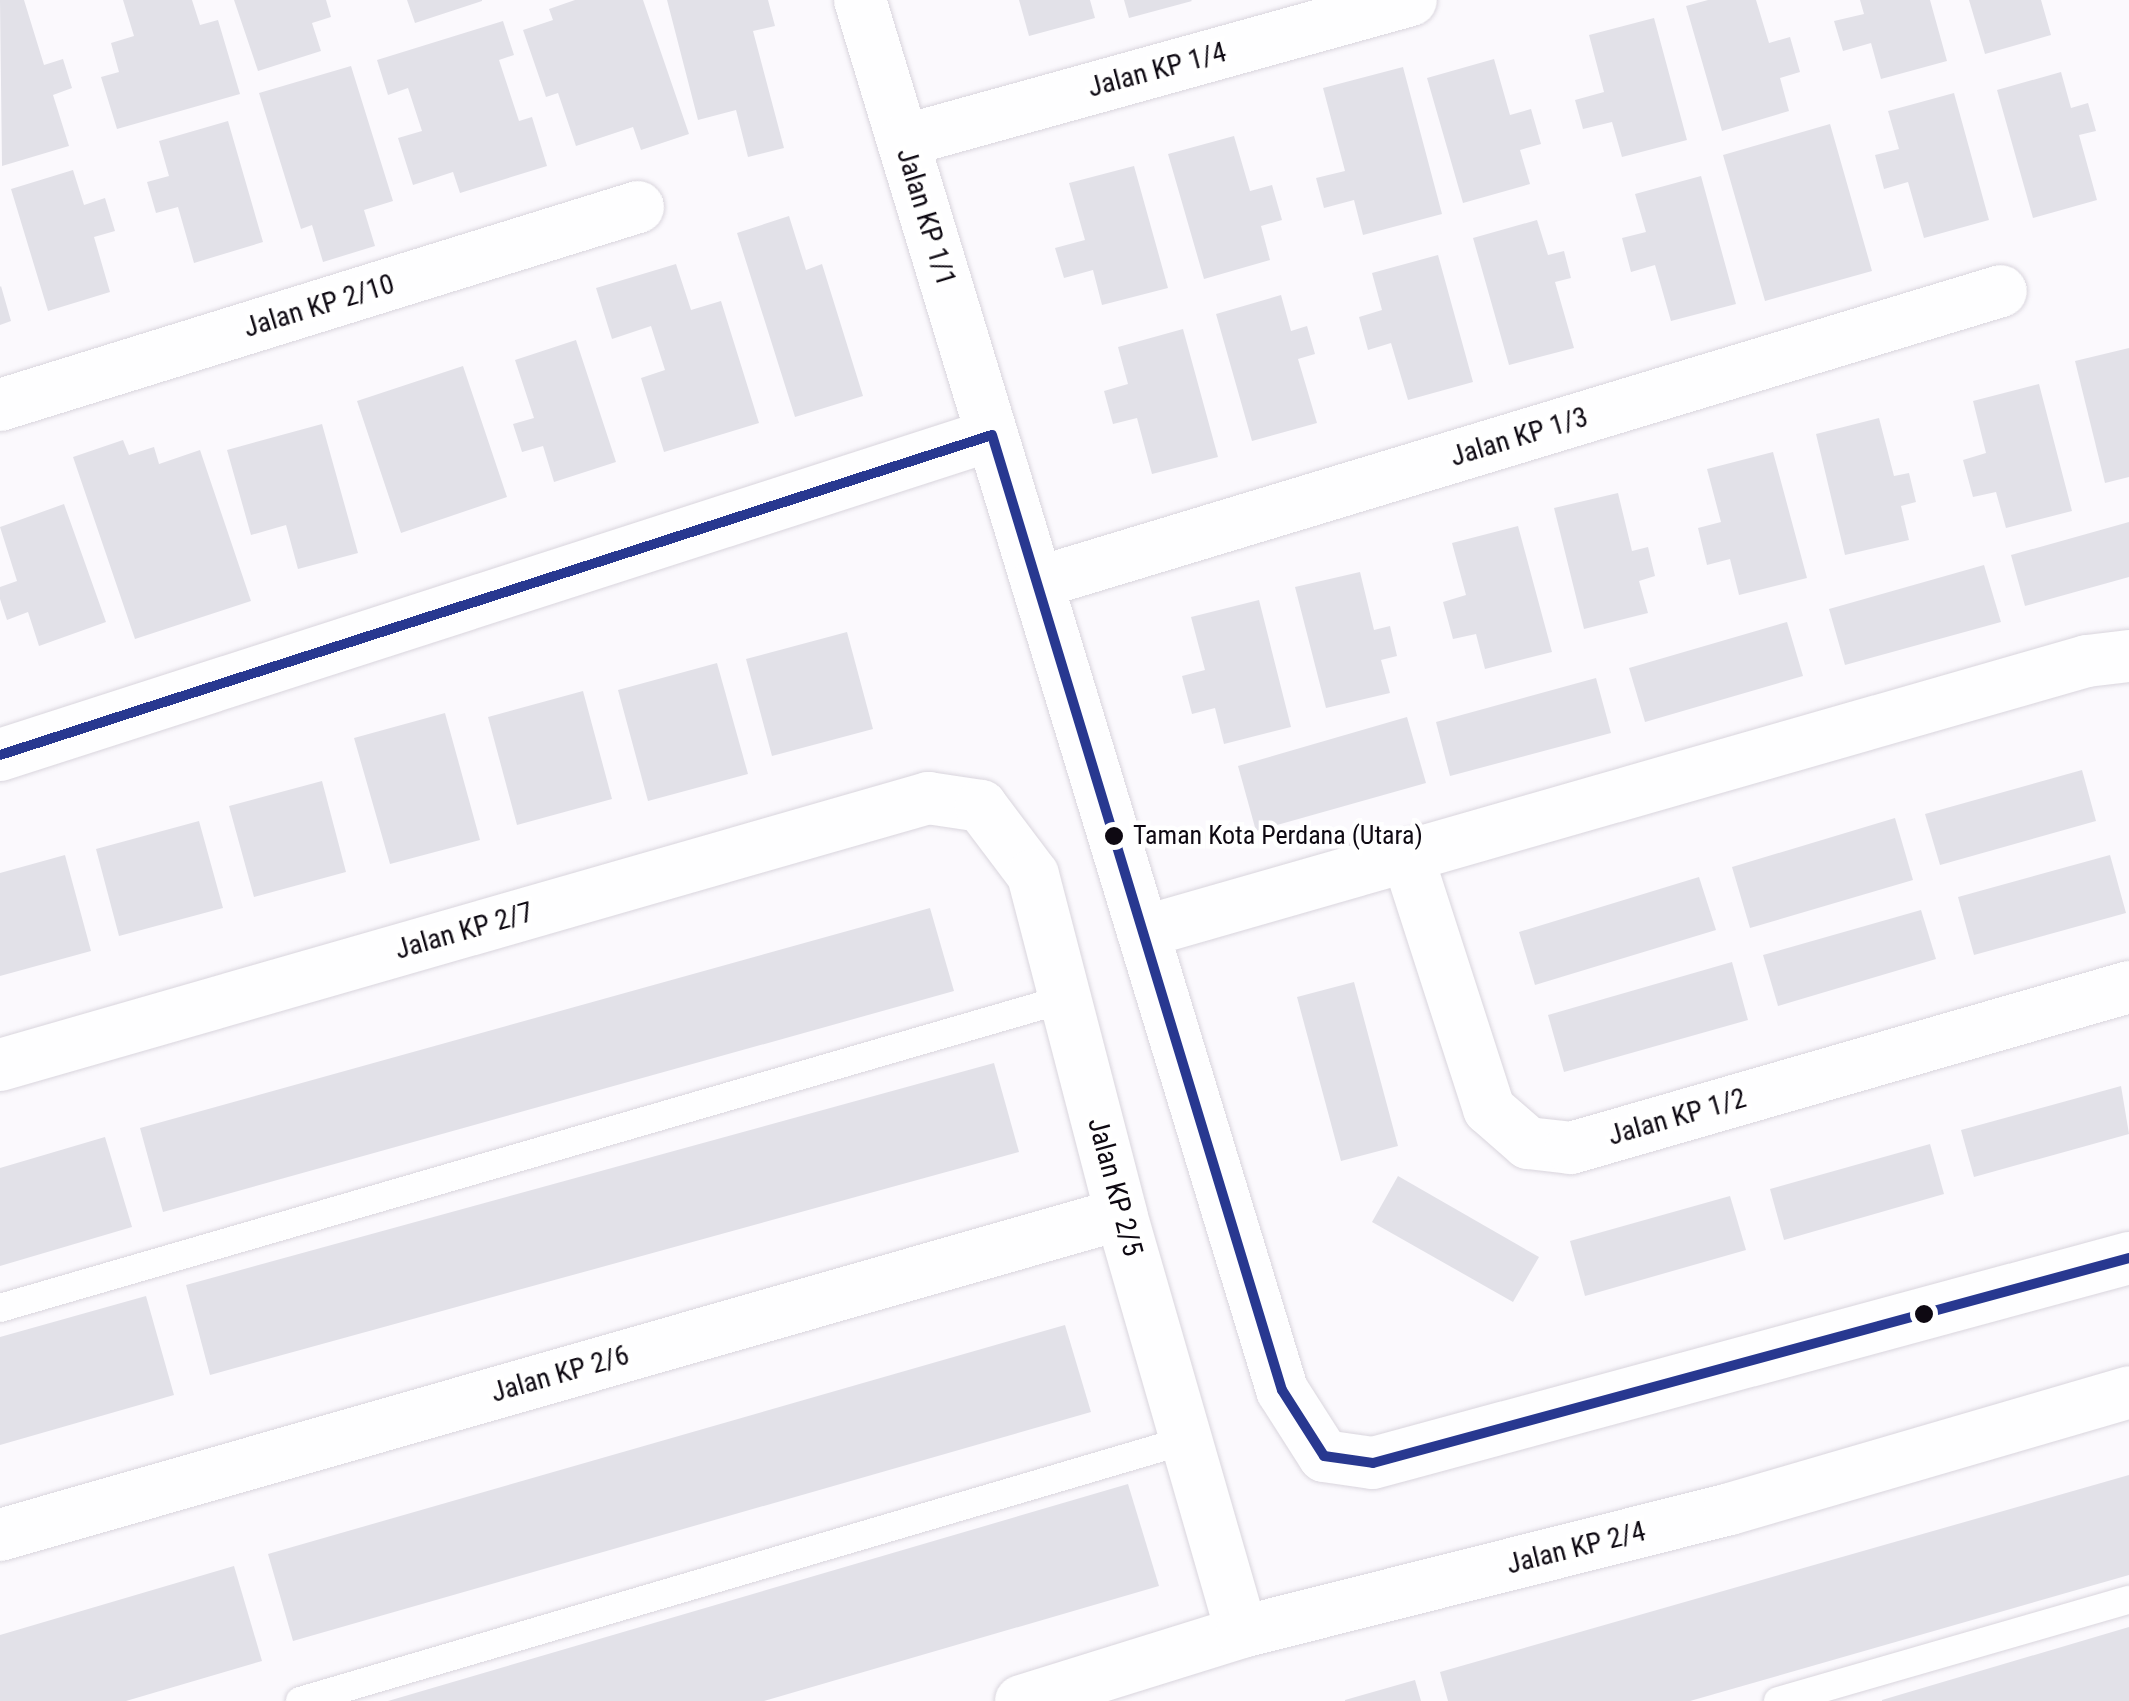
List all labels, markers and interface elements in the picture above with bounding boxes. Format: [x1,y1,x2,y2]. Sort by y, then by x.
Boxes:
street label: Jalan KP 1/4 [1084,35,1230,105]
street label: Jalan KP 1/1 [889,144,963,290]
street label: Jalan KP 2/10 [240,267,398,345]
street label: Jalan KP 1/3 [1446,400,1592,474]
place label: Taman Kota Perdana (Utara) [1133,820,1423,852]
marker: Taman Kota Perdana (Utara) [1104,826,1124,846]
street label: Jalan KP 2/7 [391,895,537,967]
street label: Jalan KP 1/2 [1604,1081,1750,1153]
street label: Jalan KP 2/5 [1080,1114,1150,1260]
unlabelled marker [1914,1304,1934,1324]
street label: Jalan KP 2/6 [487,1338,633,1410]
street label: Jalan KP 2/4 [1503,1515,1649,1581]

